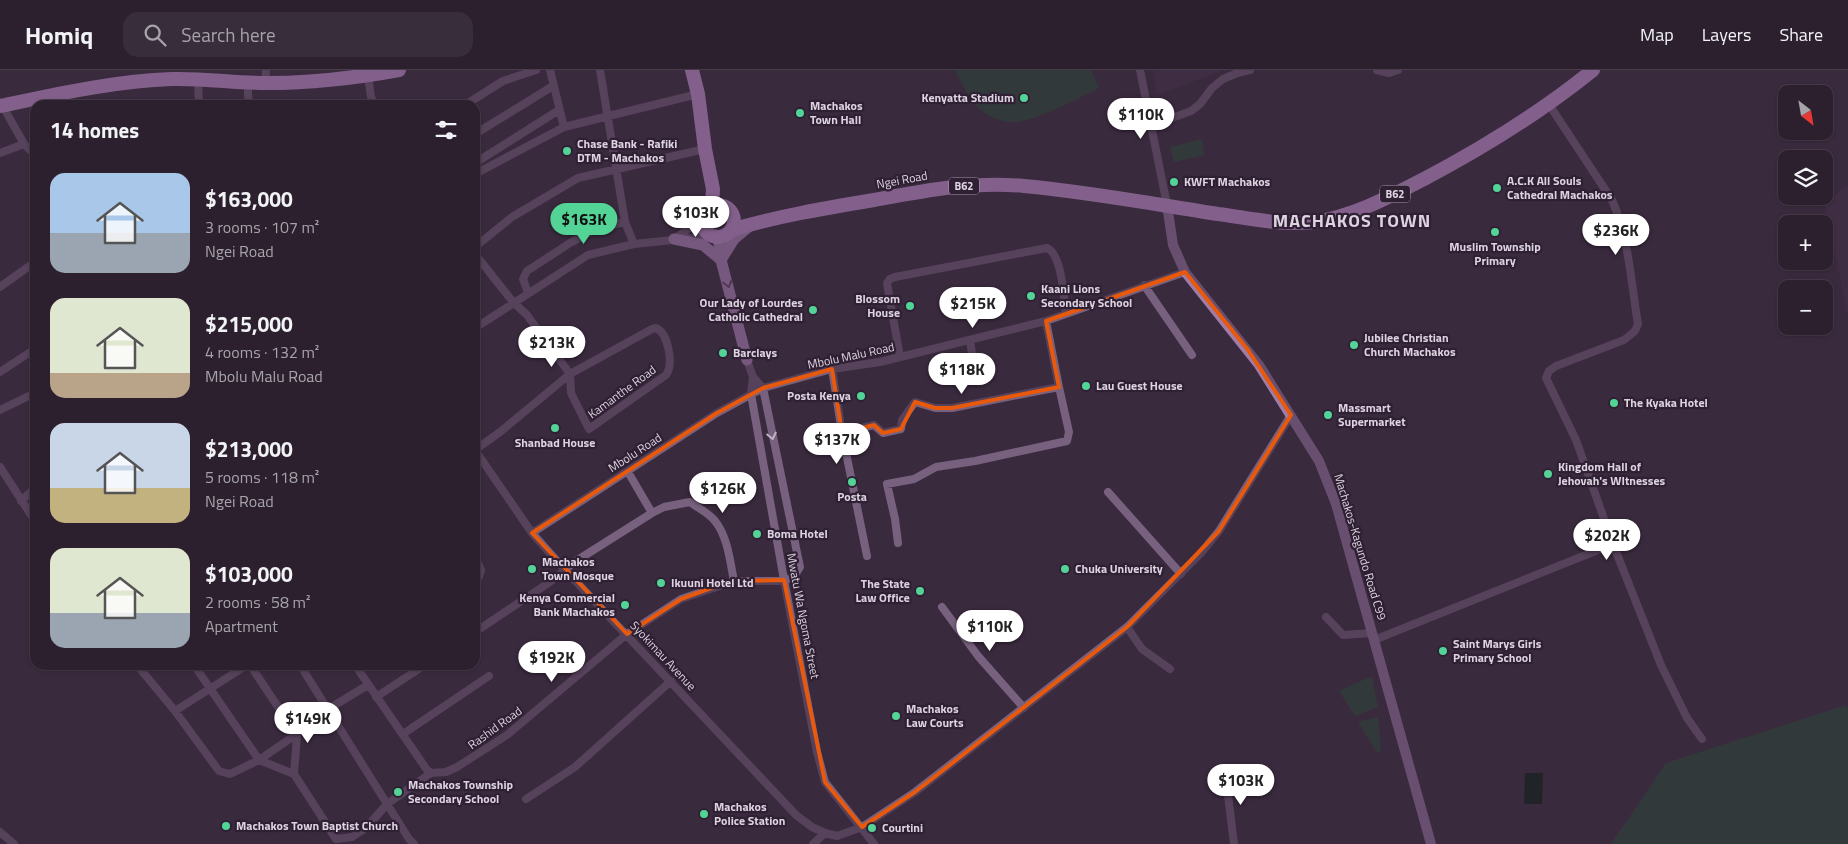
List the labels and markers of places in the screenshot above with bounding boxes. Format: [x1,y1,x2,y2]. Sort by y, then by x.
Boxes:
place label: Kenyatta Stadium [921,88,1014,107]
marker: Kenyatta Stadium [1018,92,1030,104]
place label: Machakos Town Hall [810,96,863,129]
pin: $110K [1106,98,1176,140]
marker: Machakos Town Hall [794,107,806,119]
place label: Chase Bank - Rafiki DTM - Machakos [577,134,677,167]
marker: Chase Bank - Rafiki DTM - Machakos [561,145,573,157]
place label: A.C.K All Souls Cathedral Machakos [1507,171,1613,204]
place label: KWFT Machakos [1184,172,1271,191]
marker: KWFT Machakos [1168,176,1180,188]
marker: A.C.K All Souls Cathedral Machakos [1491,182,1503,194]
pin: $103K [661,196,731,238]
pin: $163K [549,202,619,245]
pin: $236K [1581,214,1651,256]
marker: Muslim Township Primary [1489,226,1501,238]
place label: Muslim Township Primary [1449,237,1541,270]
place label: Kaani Lions Secondary School [1041,279,1132,312]
pin: $215K [938,286,1008,329]
place label: Blossom House [855,289,900,322]
marker: Kaani Lions Secondary School [1025,290,1037,302]
place label: Our Lady of Lourdes Catholic Cathedral [700,293,803,326]
marker: Blossom House [904,300,916,312]
marker: Our Lady of Lourdes Catholic Cathedral [807,304,819,316]
pin: $213K [517,326,587,368]
place label: Jubilee Christian Church Machakos [1364,328,1456,361]
marker: Jubilee Christian Church Machakos [1348,339,1360,351]
place label: Barclays [733,343,777,362]
marker: Barclays [717,347,729,359]
pin: $118K [927,352,997,395]
place label: Lau Guest House [1096,376,1183,395]
marker: Lau Guest House [1080,380,1092,392]
place label: Posta Kenya [787,386,851,405]
marker: Posta Kenya [855,390,867,402]
place label: The Kyaka Hotel [1624,393,1708,412]
marker: The Kyaka Hotel [1608,397,1620,409]
place label: Massmart Supermarket [1338,398,1406,431]
marker: Massmart Supermarket [1322,409,1334,421]
marker: Shanbad House [549,422,561,434]
pin: $137K [802,422,872,465]
place label: Shanbad House [515,433,595,452]
place label: Kingdom Hall of Jehovah's WItnesses [1558,457,1666,490]
marker: Kingdom Hall of Jehovah's WItnesses [1542,468,1554,480]
pin: $126K [688,472,758,514]
marker: Posta [846,476,858,488]
place label: Posta [837,487,867,506]
pin: $202K [1572,518,1642,561]
place label: Boma Hotel [767,524,828,543]
marker: Boma Hotel [751,528,763,540]
place label: Machakos Town Mosque [542,552,614,585]
place label: Chuka University [1075,559,1163,578]
marker: Machakos Town Mosque [526,563,538,575]
marker: Chuka University [1059,563,1071,575]
place label: Ikuuni Hotel Ltd [671,573,754,592]
place label: The State Law Office [855,574,910,607]
marker: Ikuuni Hotel Ltd [655,577,667,589]
marker: The State Law Office [914,585,926,597]
place label: Kenya Commercial Bank Machakos [519,588,615,621]
marker: Kenya Commercial Bank Machakos [619,599,631,611]
pin: $110K [955,610,1025,652]
place label: Saint Marys Girls Primary School [1453,634,1542,667]
pin: $192K [517,640,587,683]
marker: Saint Marys Girls Primary School [1437,645,1449,657]
place label: Machakos Law Courts [906,699,964,732]
pin: $149K [273,702,343,744]
marker: Machakos Law Courts [890,710,902,722]
pin: $103K [1206,764,1276,806]
place label: Machakos Township Secondary School [408,775,513,808]
marker: Machakos Township Secondary School [392,786,404,798]
place label: Machakos Police Station [714,797,785,830]
marker: Machakos Police Station [698,808,710,820]
place label: Machakos Town Baptist Church [236,816,398,835]
place label: Courtini [882,818,923,837]
marker: Machakos Town Baptist Church [220,820,232,832]
marker: Courtini [866,822,878,834]

